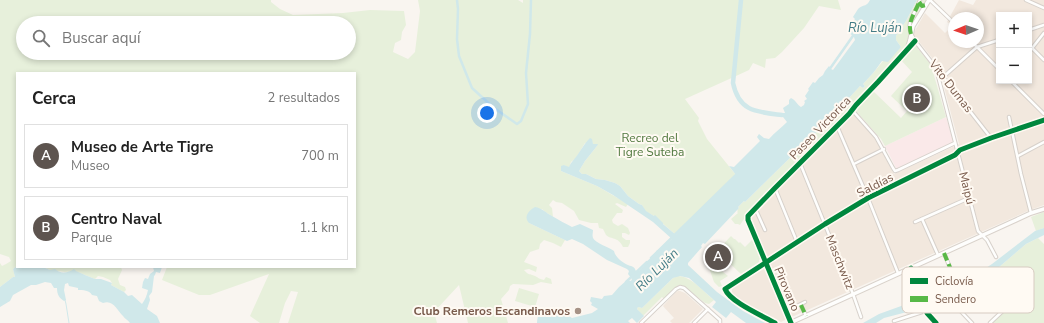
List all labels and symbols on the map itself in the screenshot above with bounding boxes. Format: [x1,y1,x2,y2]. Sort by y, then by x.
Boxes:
north arrow [948,12,984,48]
water label: Río Luján [848,19,902,37]
street label: Vito Dumas [925,55,977,116]
pin: B [904,84,930,114]
street label: Paseo Victorica [786,93,854,163]
your location [477,103,497,123]
park label: Recreo del Tigre Suteba [616,130,684,160]
street label: Saldías [854,169,896,201]
street label: Maipú [955,170,979,206]
street label: Maschwitz [822,232,858,292]
pin: A [705,242,731,272]
water label: Río Luján [632,245,682,295]
street label: Pirovano [770,264,804,314]
legend [902,267,1034,313]
text: Ciclovía [935,274,974,289]
text: Sendero [935,292,976,307]
place label: Club Remeros Escandinavos [413,303,570,319]
marker: Club Remeros Escandinavos [573,306,583,316]

